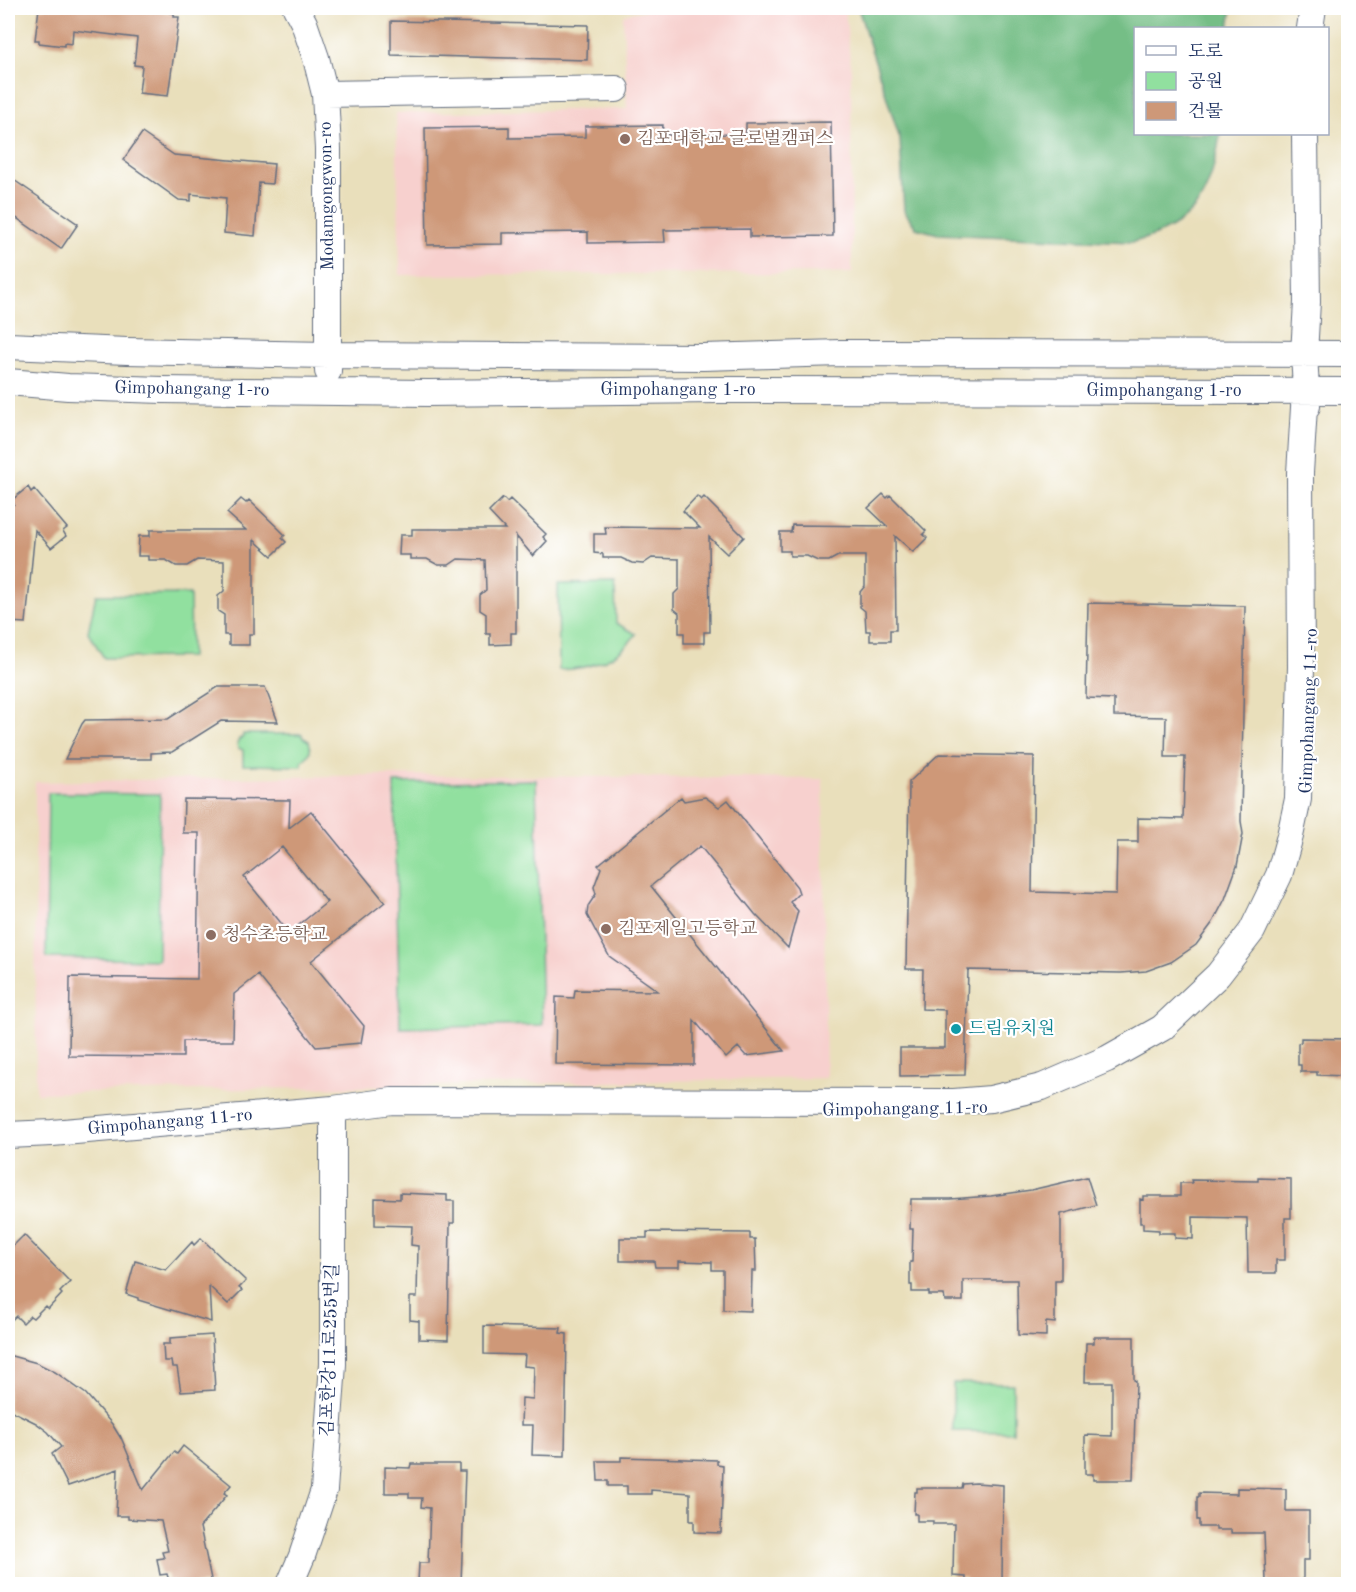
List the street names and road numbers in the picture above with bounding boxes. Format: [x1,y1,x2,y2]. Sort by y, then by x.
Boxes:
street label: Modamgongwon-ro [317,121,337,271]
street label: Gimpohangang 1-ro [114,379,270,399]
street label: Gimpohangang 1-ro [600,381,756,399]
street label: Gimpohangang 1-ro [1086,382,1242,400]
street label: Gimpohangang 11-ro [1297,628,1321,794]
street label: Gimpohangang 11-ro [822,1099,988,1119]
street label: Gimpohangang 11-ro [87,1106,253,1138]
street label: 김포한강11로255번길 [317,1263,342,1437]

